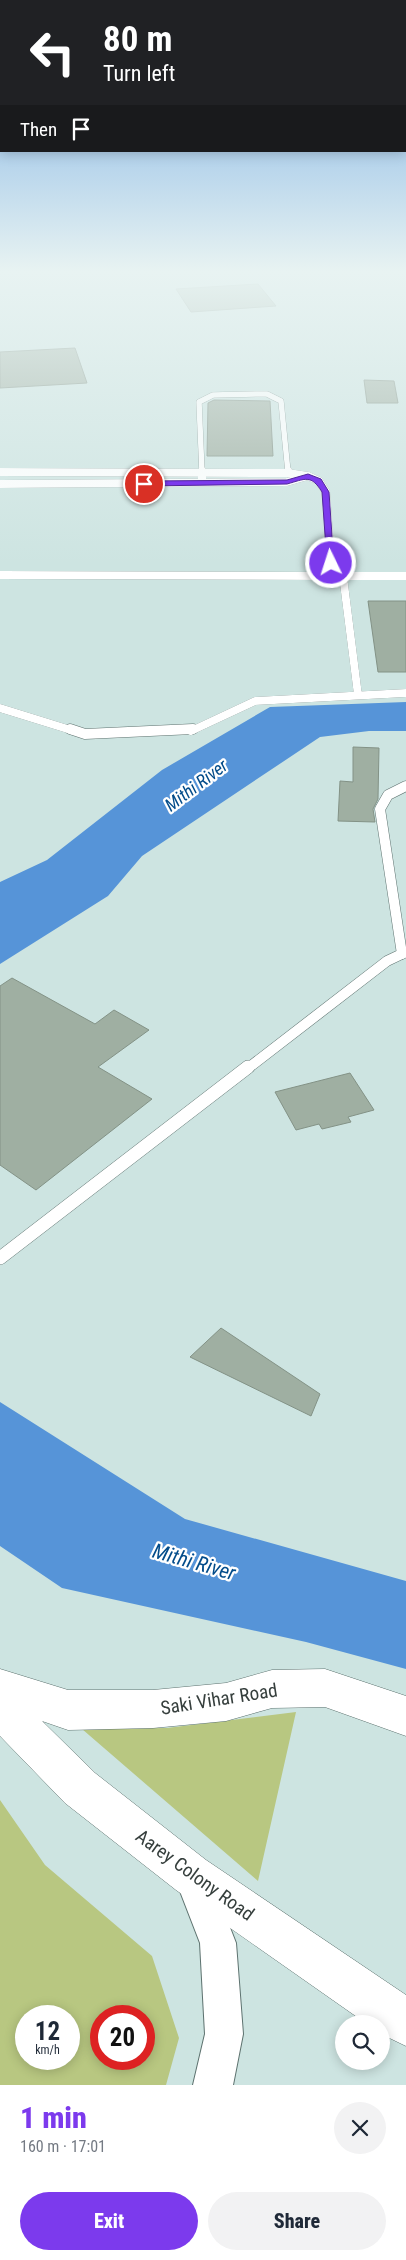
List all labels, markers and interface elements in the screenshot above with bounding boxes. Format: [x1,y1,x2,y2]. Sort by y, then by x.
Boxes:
text: 80 m [103,19,172,60]
icon: left [20,20,85,85]
text: Turn left [103,61,175,86]
icon: arrive [67,115,95,143]
text: Then [20,118,57,141]
pin [123,463,165,505]
icon: arrive [130,470,158,498]
position arrow [304,536,356,588]
water label: Mithi River [161,754,232,815]
water label: Mithi River [150,1539,239,1585]
street label: Saki Vihar Road [159,1678,279,1720]
street label: Aarey Colony Road [131,1824,259,1926]
speed limit sign: 20 [90,2005,155,2070]
map controls [335,2015,390,2070]
button: search [335,2015,390,2070]
text: 12 [35,2017,60,2046]
text: km/h [35,2043,60,2057]
text: 1 min [20,2100,87,2135]
button: close [334,2102,386,2154]
text: 160 m · 17:01 [20,2137,106,2156]
button: Exit [20,2192,198,2250]
button: Share [208,2192,386,2250]

